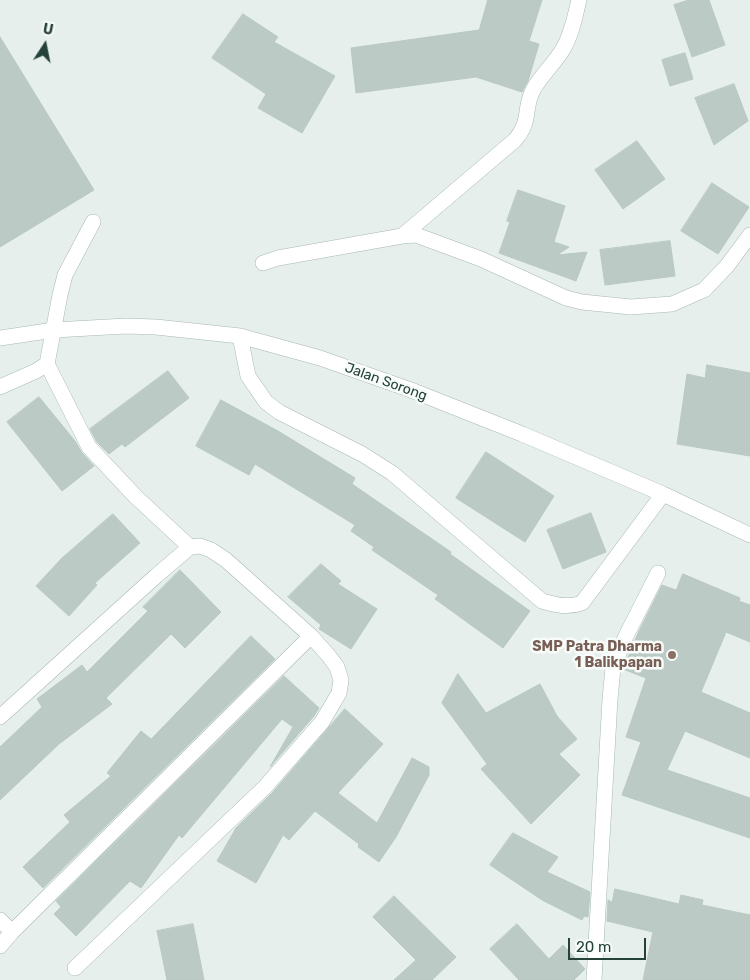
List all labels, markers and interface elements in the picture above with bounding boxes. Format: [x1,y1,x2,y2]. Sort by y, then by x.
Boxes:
north arrow [20,20,70,70]
text: U [41,20,55,39]
street label: Jalan Sorong [343,359,429,405]
place label: SMP Patra Dharma 1 Balikpapan [532,639,662,672]
marker: SMP Patra Dharma 1 Balikpapan [666,649,678,661]
scale bar [570,928,648,960]
text: 20 m [576,938,611,956]

